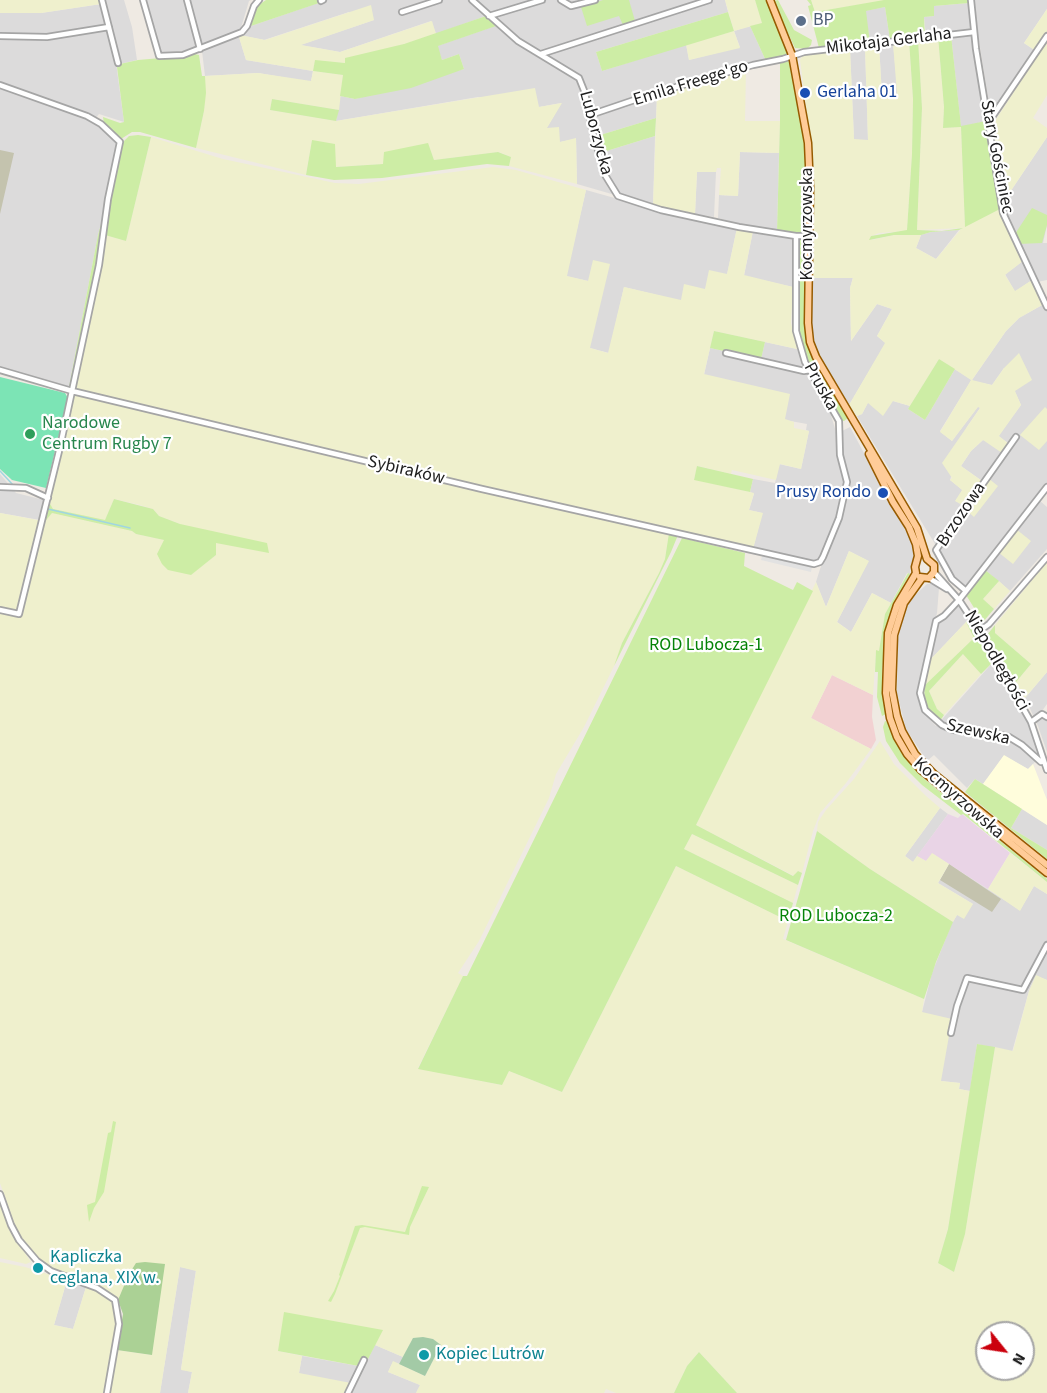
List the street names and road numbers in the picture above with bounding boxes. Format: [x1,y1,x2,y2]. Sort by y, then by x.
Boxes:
street label: Mikołaja Gerlaha [825,24,953,60]
street label: Emila Freege'go [631,56,751,112]
street label: Luborzycka [573,89,617,177]
street label: Stary Gościniec [974,98,1018,216]
street label: Kocmyrzowska [797,167,819,281]
street label: Pruska [798,359,842,415]
street label: Sybiraków [365,452,447,490]
street label: Brzozowa [933,479,991,551]
street label: Niepodległości [959,607,1033,715]
street label: Szewska [944,715,1012,751]
street label: Kocmyrzowska [908,754,1008,844]

